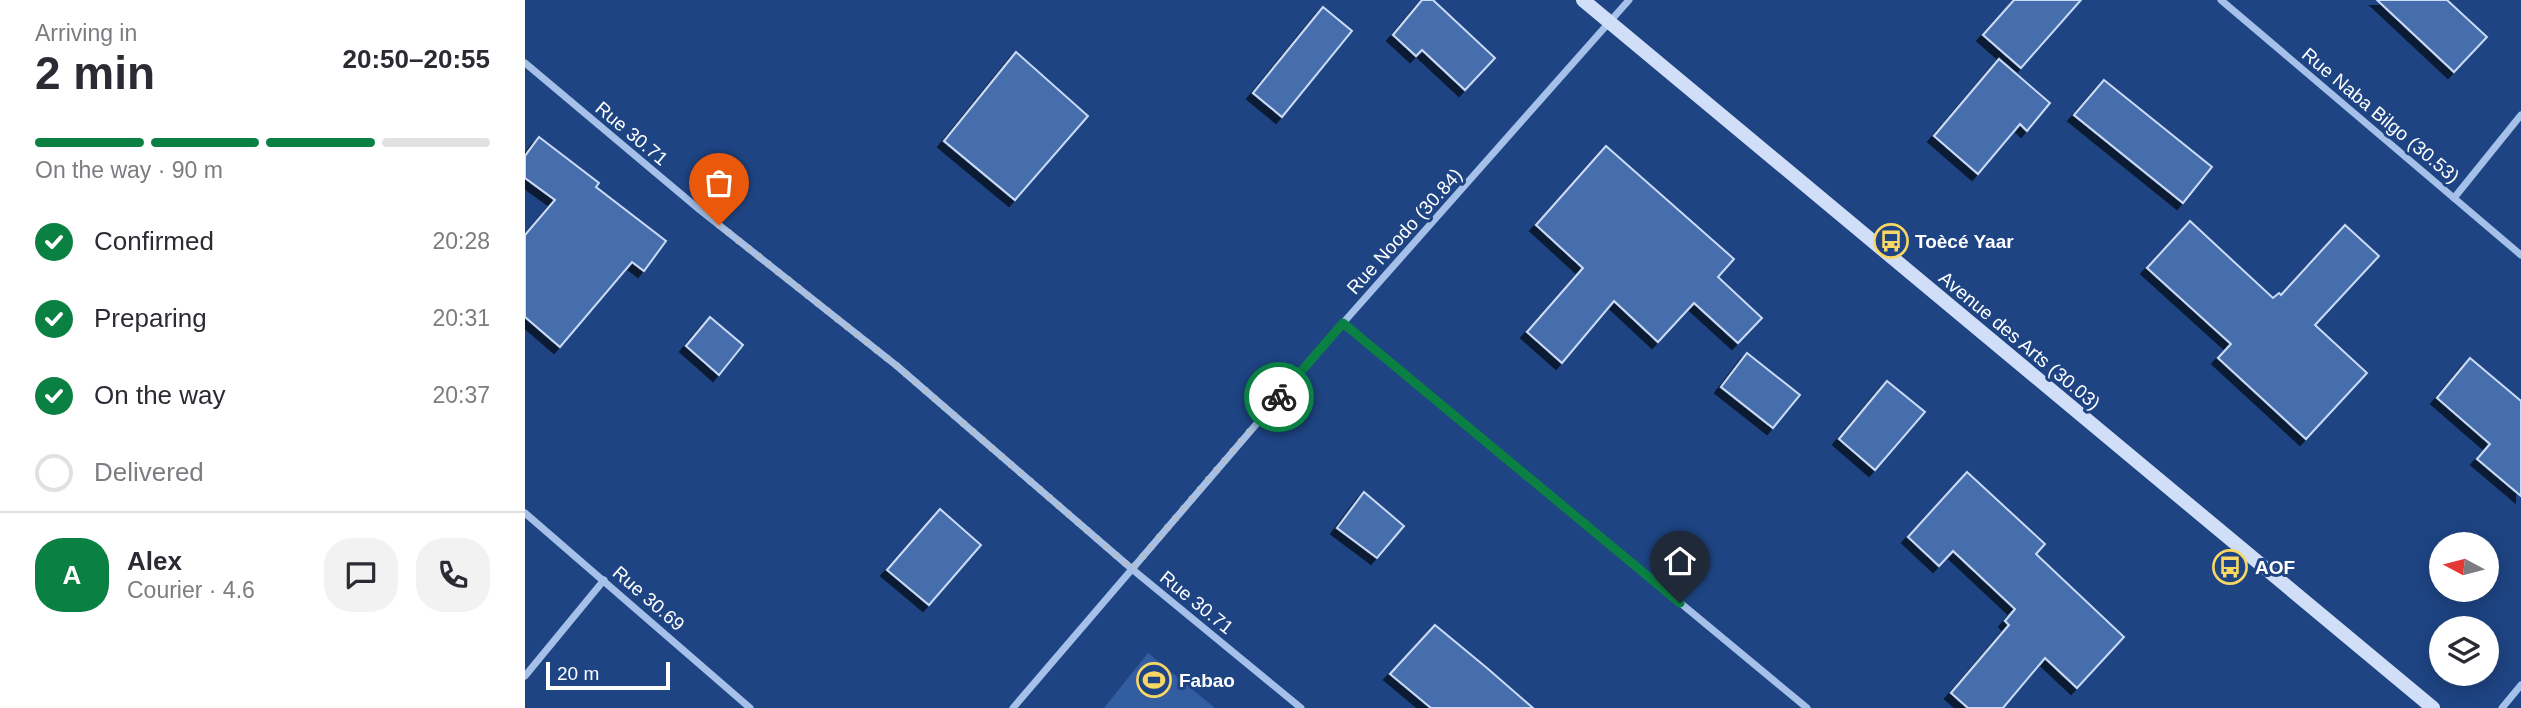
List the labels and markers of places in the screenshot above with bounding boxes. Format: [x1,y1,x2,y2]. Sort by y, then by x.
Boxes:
pin [689,153,749,225]
bus stop icon: Toècé Yaar [1872,222,1910,260]
place label: Toècé Yaar [1915,231,2014,252]
pin [1650,531,1710,603]
bus stop icon: AOF [2211,548,2249,586]
place label: AOF [2255,557,2295,578]
sports icon: Fabao [1135,661,1173,699]
place label: Fabao [1179,670,1235,691]

